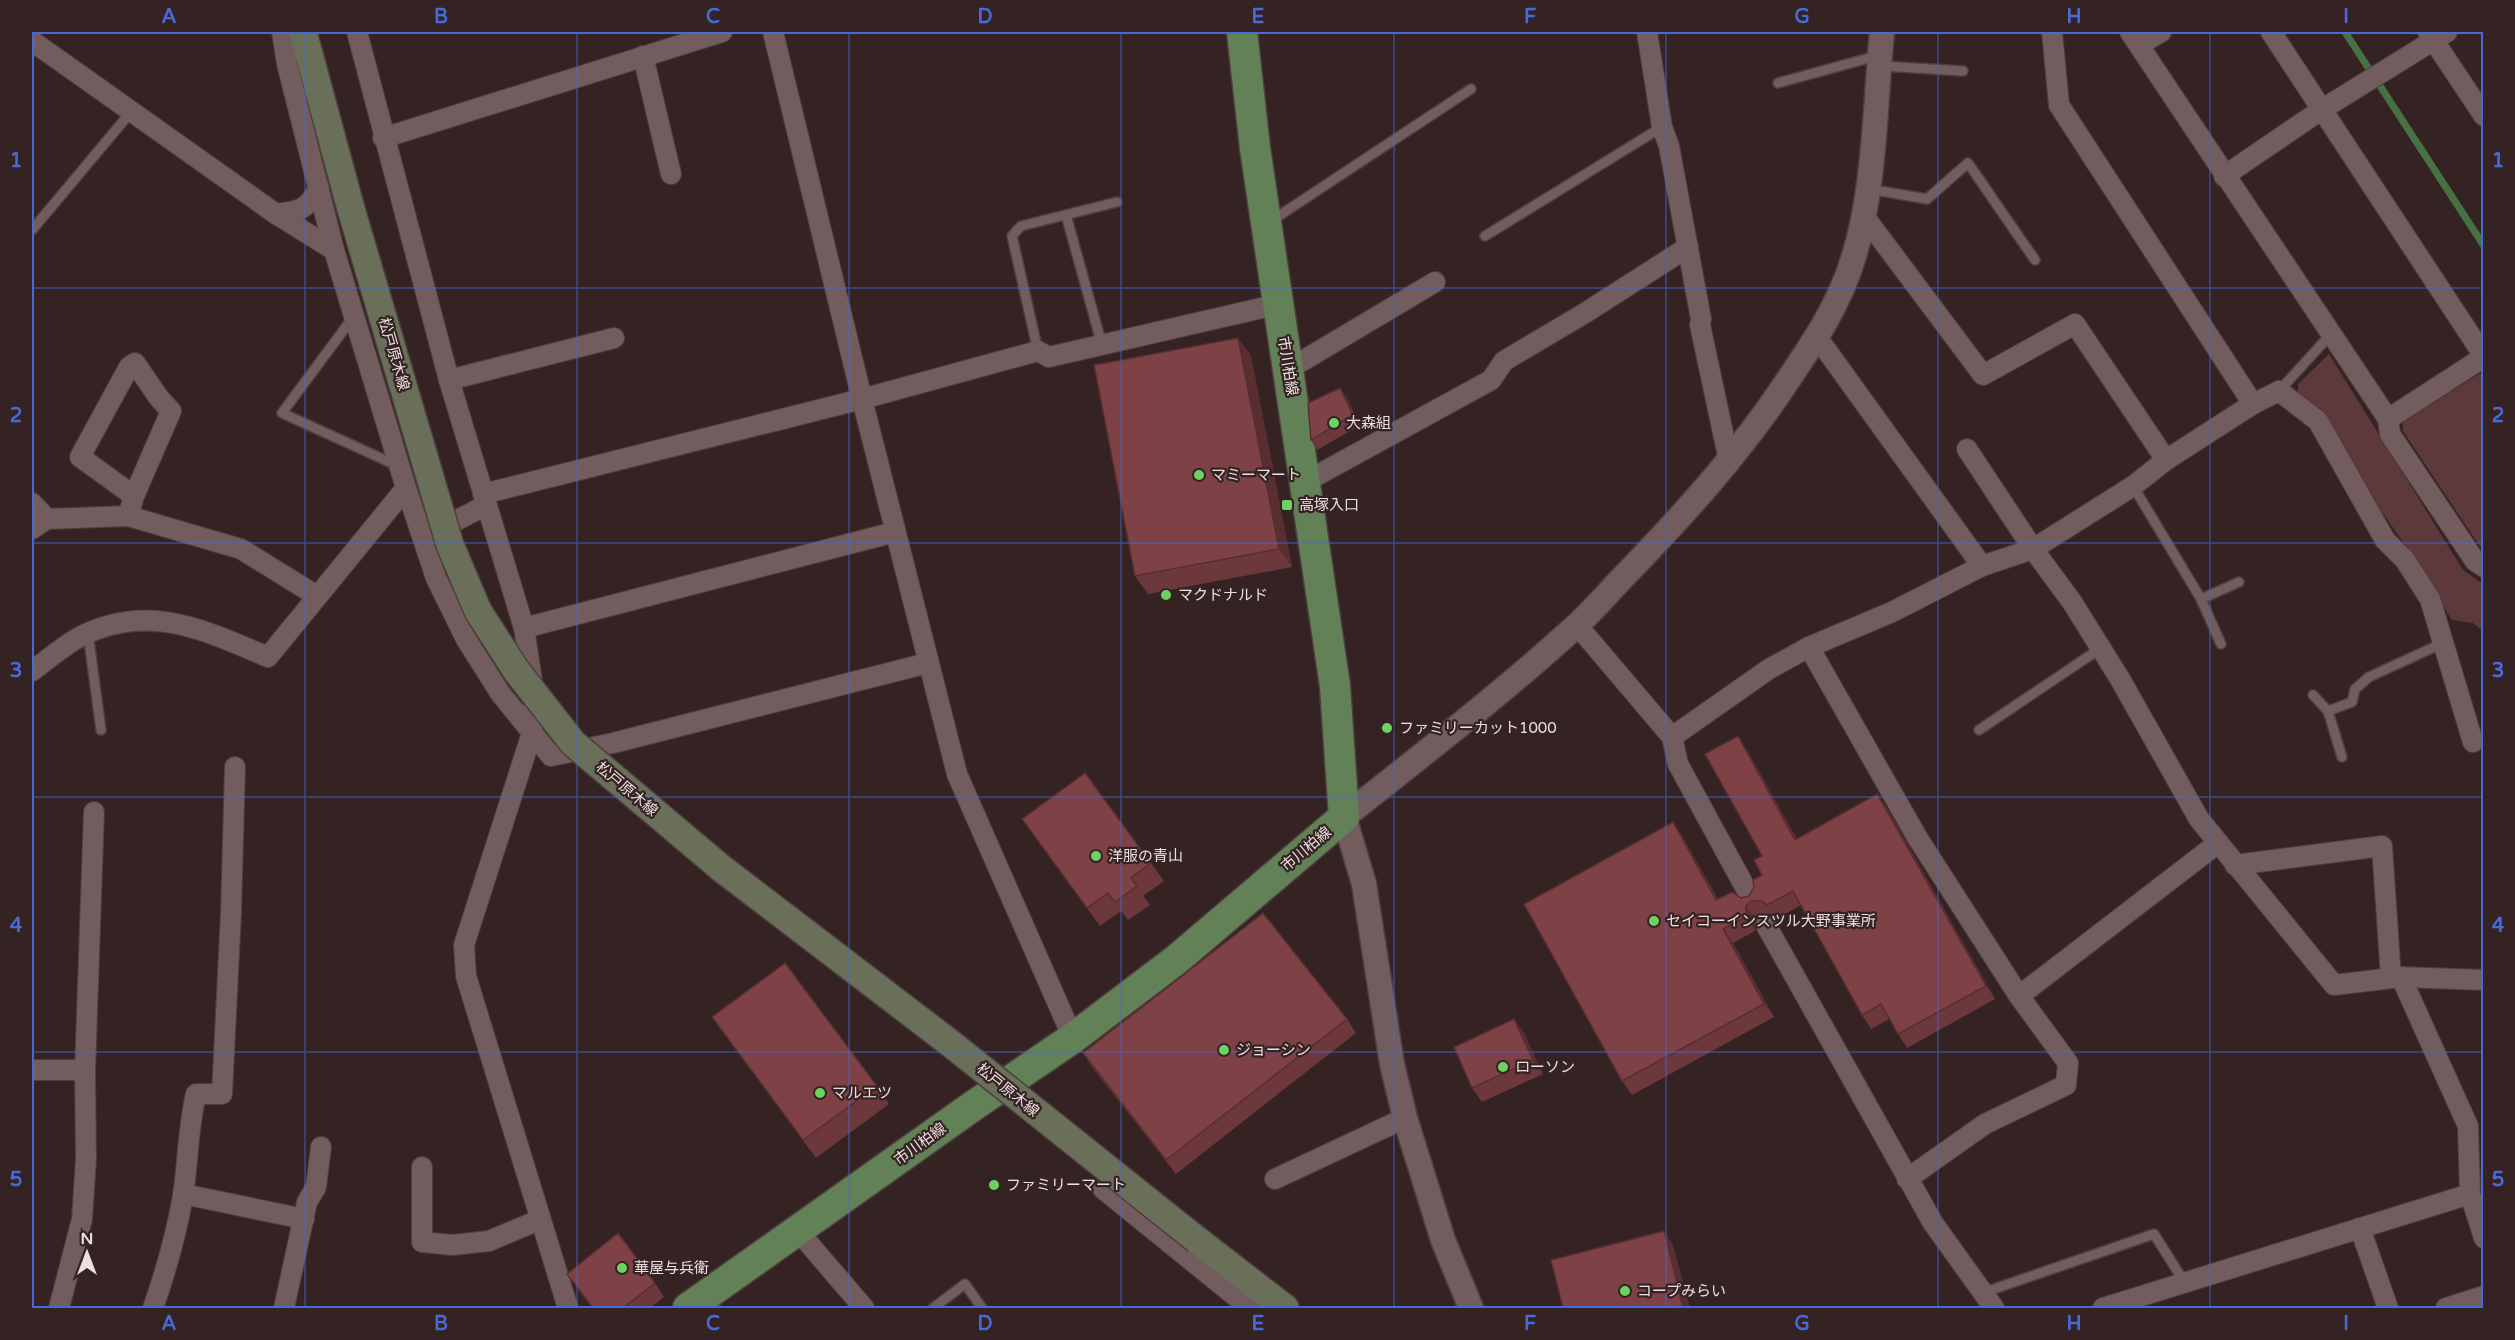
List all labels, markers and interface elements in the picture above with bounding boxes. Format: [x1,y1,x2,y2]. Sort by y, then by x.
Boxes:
text: A [162,5,177,29]
text: B [434,5,448,29]
text: C [706,5,720,29]
text: D [977,5,993,29]
text: E [1252,5,1265,29]
text: F [1524,5,1536,29]
text: G [1794,5,1810,29]
text: H [2066,5,2082,29]
text: I [2343,5,2349,29]
text: 1 [10,149,22,173]
text: 1 [2492,149,2504,173]
street label: 松戸原木線 [375,315,413,393]
street label: 市川柏線 [1274,335,1302,397]
text: 2 [10,404,22,428]
text: 2 [2492,404,2504,428]
place label: 大森組 [1346,414,1391,432]
marker: 大森組 [1327,416,1341,430]
place label: マミーマート [1211,466,1301,484]
marker: マミーマート [1192,468,1206,482]
place label: 高塚入口 [1299,496,1359,514]
marker: 高塚入口 [1280,498,1294,512]
place label: マクドナルド [1178,586,1268,604]
marker: マクドナルド [1159,588,1173,602]
text: 3 [10,659,22,683]
text: 3 [2492,659,2504,683]
place label: ファミリーカット1000 [1399,719,1557,737]
marker: ファミリーカット1000 [1380,721,1394,735]
street label: 松戸原木線 [592,758,662,820]
street label: 市川柏線 [1277,823,1335,875]
place label: 洋服の青山 [1108,847,1183,865]
marker: 洋服の青山 [1089,849,1103,863]
place label: セイコーインスツル大野事業所 [1666,912,1876,930]
text: 4 [10,914,23,938]
marker: セイコーインスツル大野事業所 [1647,914,1661,928]
text: 4 [2492,914,2505,938]
place label: ジョーシン [1236,1041,1311,1059]
marker: ジョーシン [1217,1043,1231,1057]
place label: ローソン [1515,1058,1575,1076]
street label: 松戸原木線 [973,1059,1043,1121]
marker: ローソン [1496,1060,1510,1074]
place label: マルエツ [832,1084,892,1102]
marker: マルエツ [813,1086,827,1100]
street label: 市川柏線 [890,1119,950,1169]
text: 5 [10,1168,22,1192]
text: 5 [2492,1168,2504,1192]
place label: ファミリーマート [1006,1176,1126,1194]
marker: ファミリーマート [987,1178,1001,1192]
north arrow [57,1223,117,1283]
text: N [81,1229,93,1249]
place label: 華屋与兵衛 [634,1259,709,1277]
marker: 華屋与兵衛 [615,1261,629,1275]
place label: コープみらい [1637,1282,1726,1300]
marker: コープみらい [1618,1284,1632,1298]
text: A [162,1312,177,1336]
text: B [434,1312,448,1336]
text: C [706,1312,720,1336]
text: D [977,1312,993,1336]
text: E [1252,1312,1265,1336]
text: F [1524,1312,1536,1336]
text: G [1794,1312,1810,1336]
text: H [2066,1312,2082,1336]
text: I [2343,1312,2349,1336]

